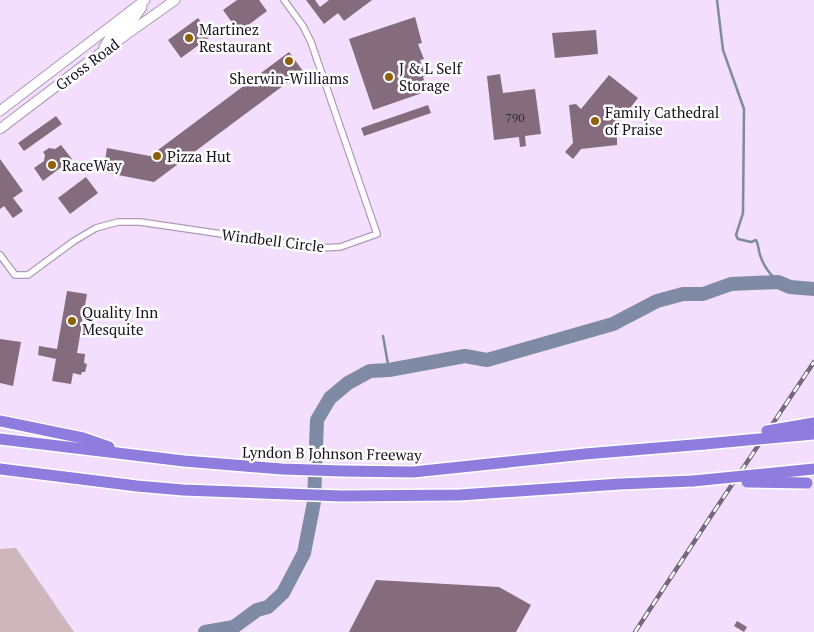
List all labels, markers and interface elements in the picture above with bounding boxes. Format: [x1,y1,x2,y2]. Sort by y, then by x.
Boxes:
place label: Martinez Restaurant [199,19,272,56]
marker: Martinez Restaurant [183,32,195,44]
street label: Gross Road [51,34,123,94]
marker: Sherwin-Williams [283,55,295,67]
place label: J & L Self Storage [399,58,462,95]
place label: Sherwin-Williams [229,68,349,88]
marker: J & L Self Storage [383,71,395,83]
place label: Family Cathedral of Praise [605,102,719,139]
house number: 790 [505,110,525,125]
marker: Family Cathedral of Praise [589,115,601,127]
place label: Pizza Hut [167,146,232,166]
marker: Pizza Hut [151,150,163,162]
place label: RaceWay [62,155,122,175]
marker: RaceWay [46,159,58,171]
street label: Windbell Circle [221,224,325,256]
place label: Quality Inn Mesquite [82,302,158,339]
marker: Quality Inn Mesquite [66,315,78,327]
street label: Lyndon B Johnson Freeway [242,441,422,465]

